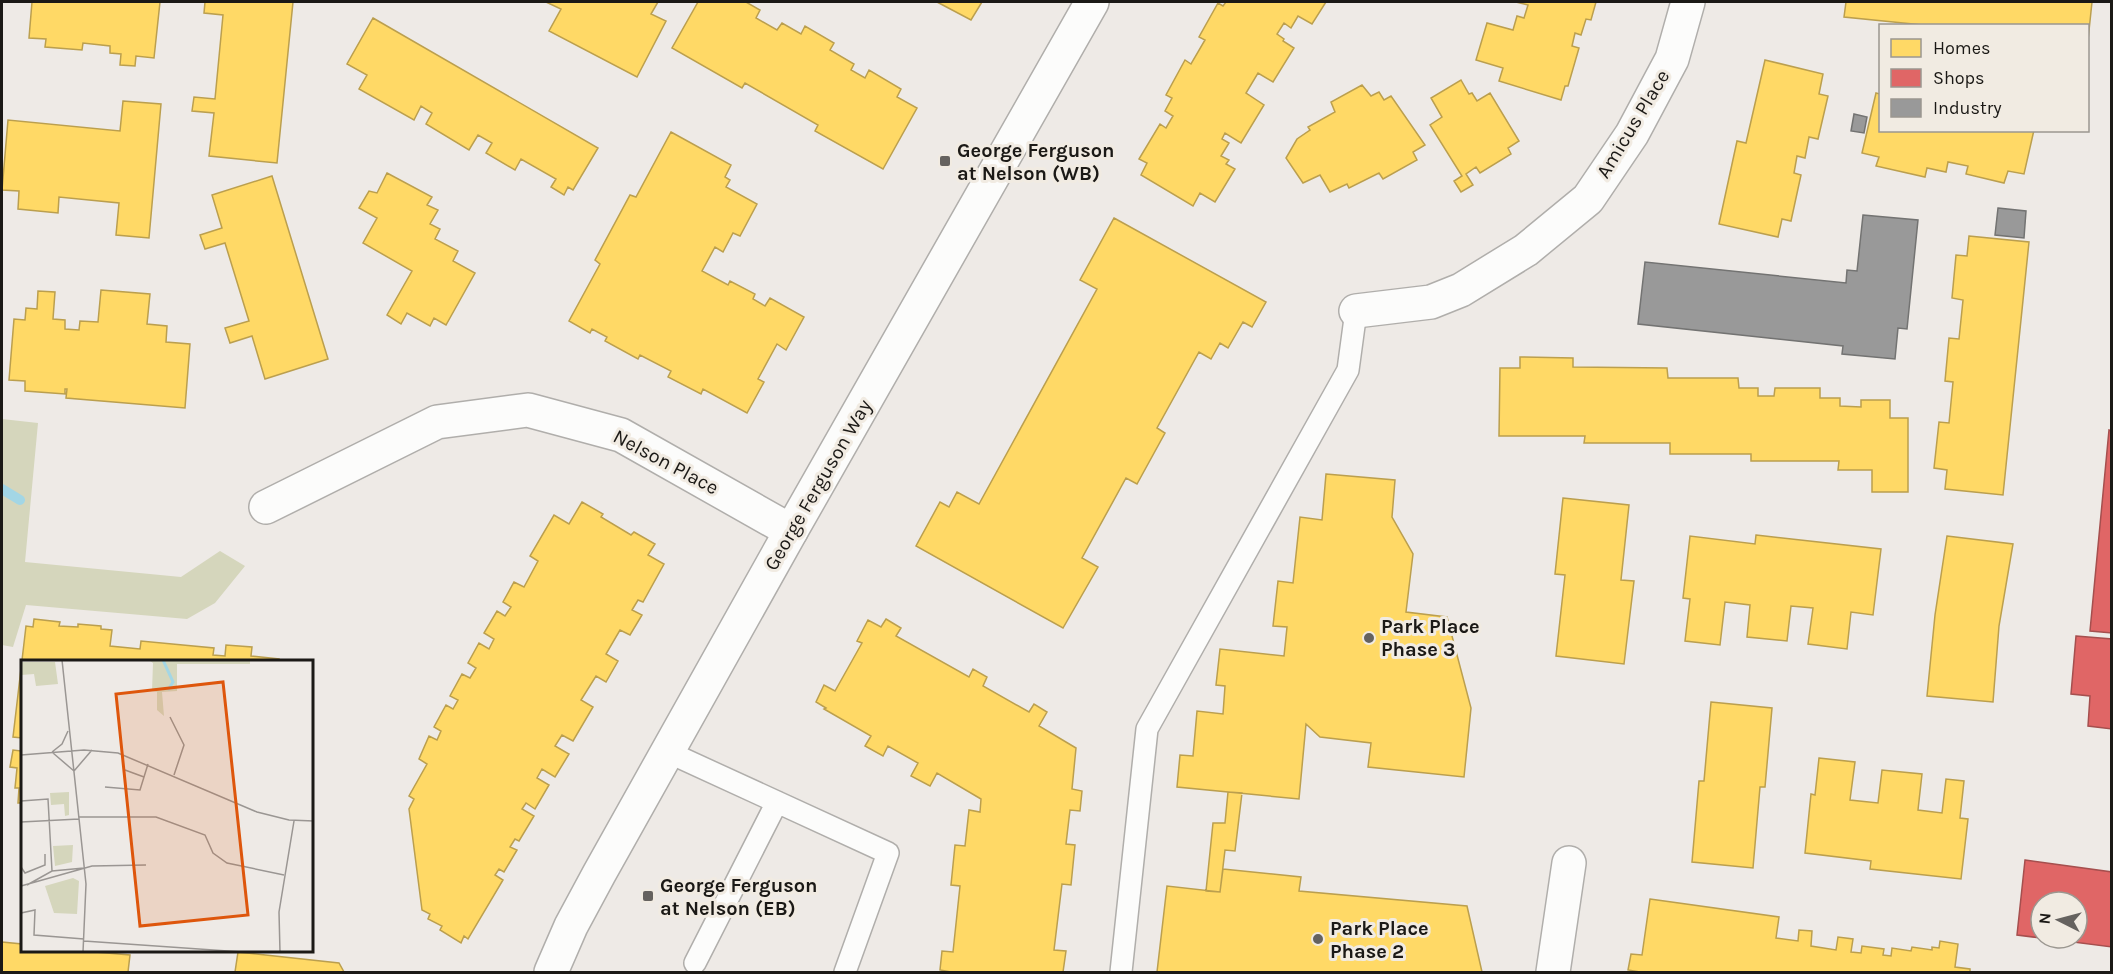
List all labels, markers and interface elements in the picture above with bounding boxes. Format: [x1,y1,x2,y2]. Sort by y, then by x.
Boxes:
legend [1879,24,2089,132]
text: Homes [1933,37,1990,59]
street label: Amicus Place [1592,66,1674,182]
text: Shops [1933,67,1985,89]
text: Industry [1933,97,2002,119]
place label: George Ferguson at Nelson (WB) [957,139,1115,185]
marker: George Ferguson at Nelson (WB) [938,154,952,168]
street label: George Ferguson Way [760,395,876,575]
street label: Nelson Place [609,425,723,499]
place label: Park Place Phase 3 [1381,615,1480,661]
marker: Park Place Phase 3 [1362,631,1376,645]
inset map [21,660,314,953]
place label: George Ferguson at Nelson (EB) [660,874,818,920]
marker: George Ferguson at Nelson (EB) [641,889,655,903]
north arrow [2029,890,2089,950]
text: N [2035,912,2055,925]
place label: Park Place Phase 2 [1330,917,1429,963]
marker: Park Place Phase 2 [1311,932,1325,946]

